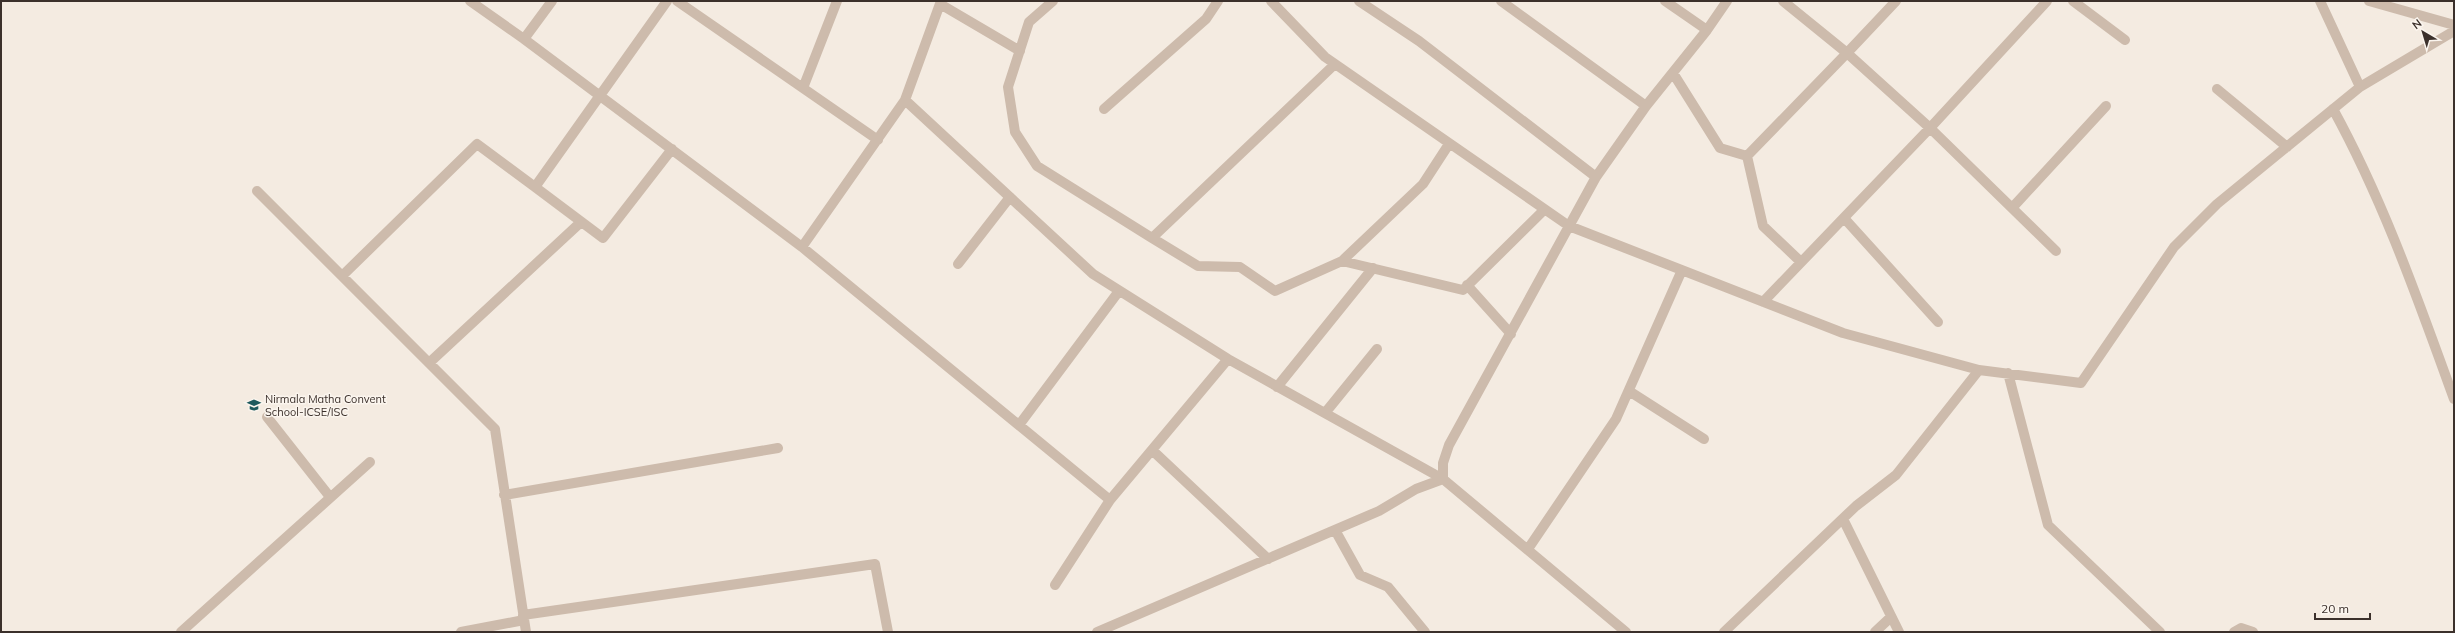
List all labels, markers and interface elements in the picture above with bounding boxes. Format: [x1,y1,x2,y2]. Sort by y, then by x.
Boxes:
north arrow [2403,12,2443,52]
text: N [2409,16,2424,32]
place label: Nirmala Matha Convent School-ICSE/ISC [265,392,386,419]
school or university icon: Nirmala Matha Convent School-ICSE/ISC [246,397,262,413]
scale bar [2315,595,2370,621]
text: 20 m [2321,601,2349,616]

